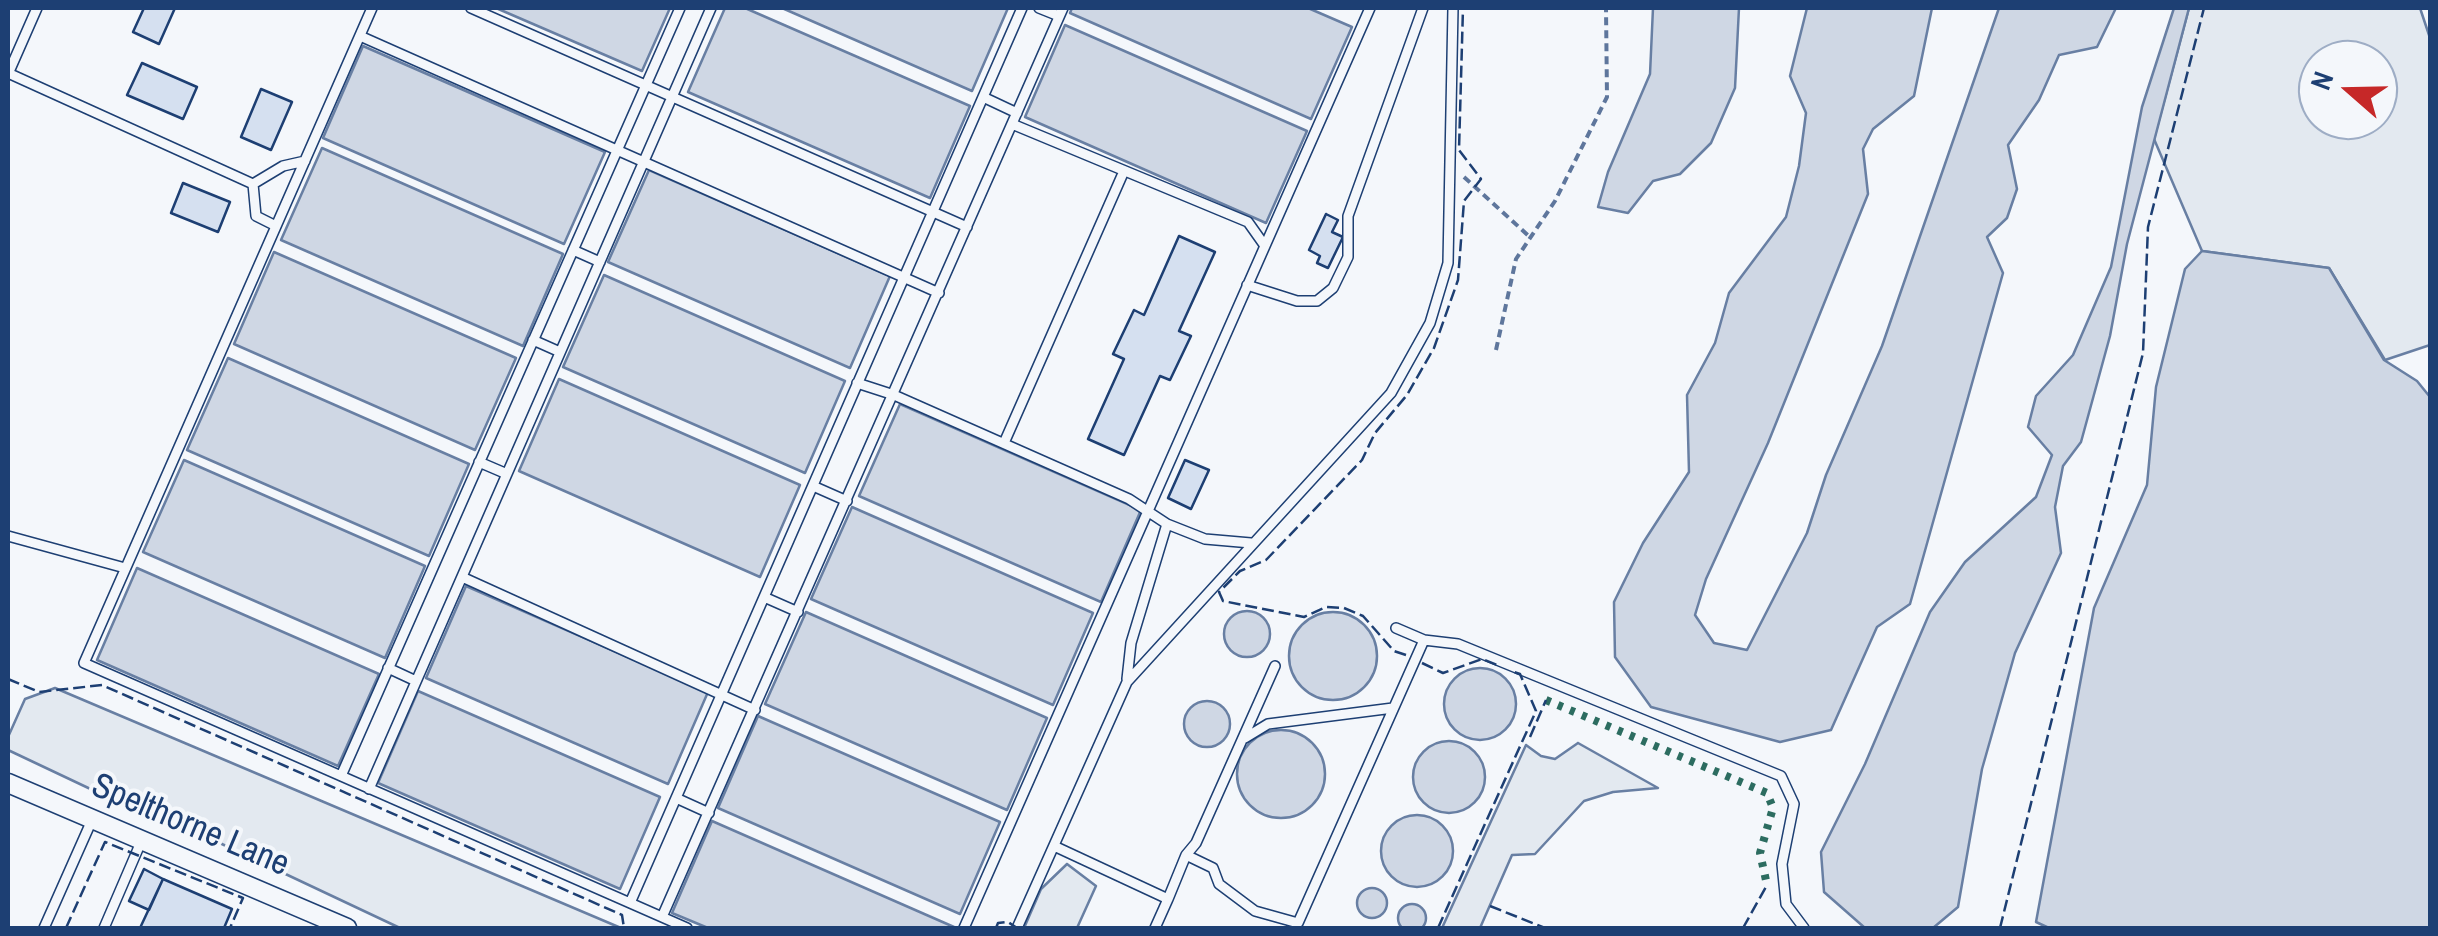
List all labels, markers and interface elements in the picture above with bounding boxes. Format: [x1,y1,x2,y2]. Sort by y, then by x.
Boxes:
north arrow [2298,40,2398,140]
text: N [2301,66,2342,95]
street label: Spelthorne Lane [85,766,295,886]

